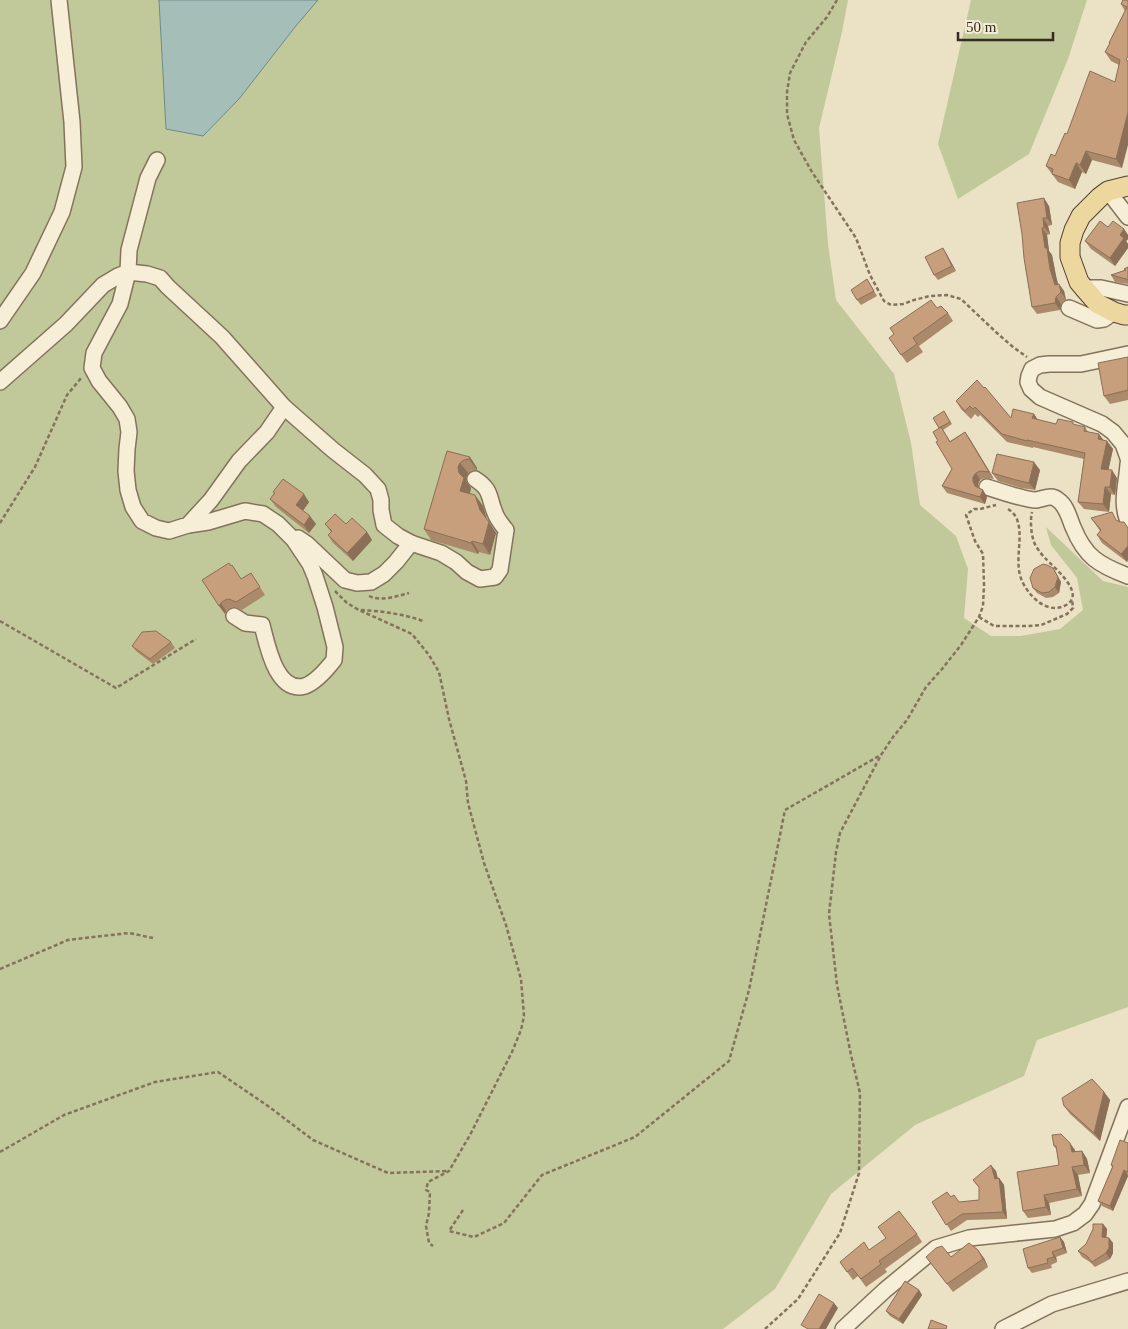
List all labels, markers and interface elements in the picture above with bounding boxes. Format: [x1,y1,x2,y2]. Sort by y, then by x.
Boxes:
scale bar [958,10,1053,42]
text: 50 m [966,19,997,35]

